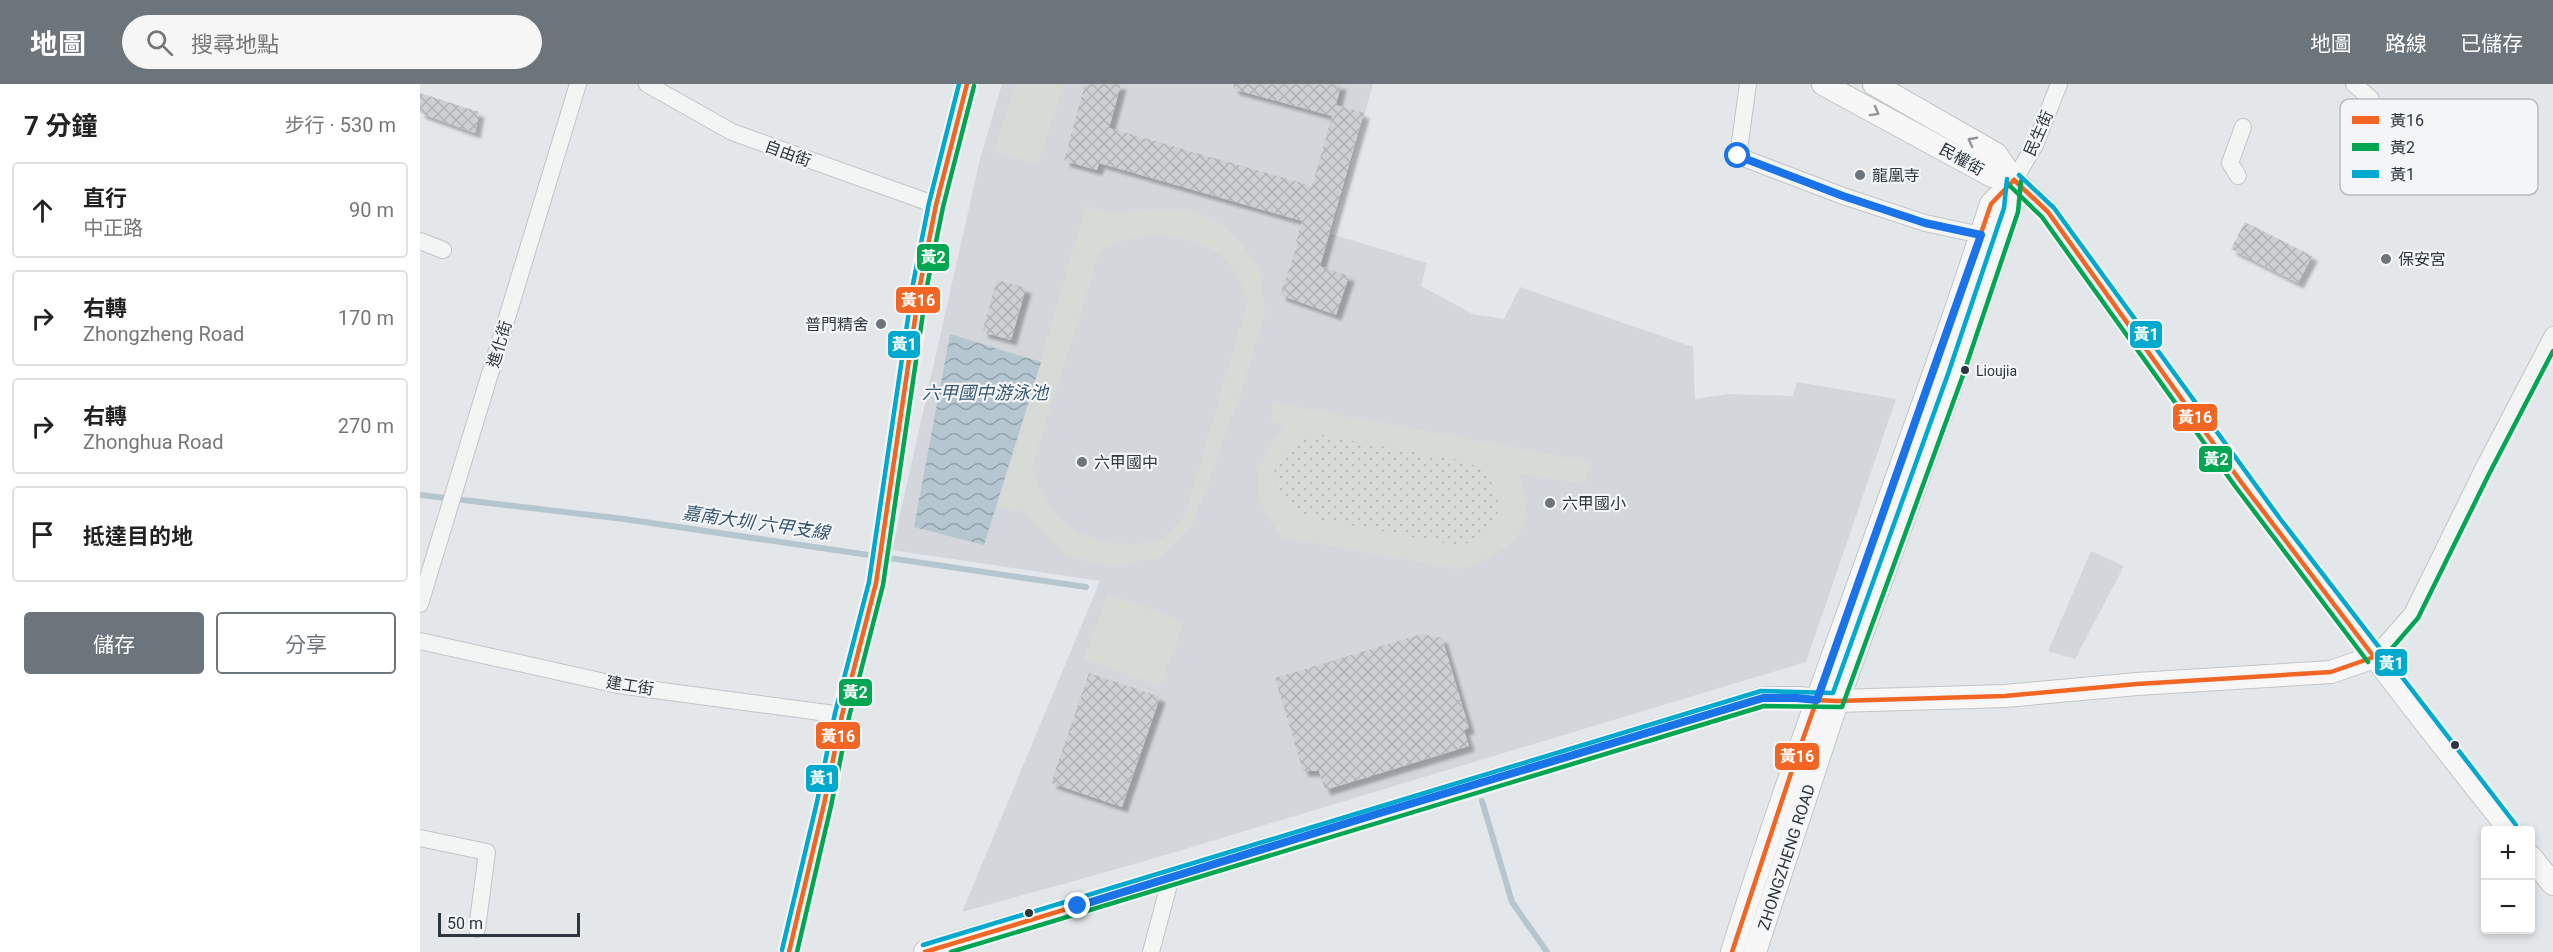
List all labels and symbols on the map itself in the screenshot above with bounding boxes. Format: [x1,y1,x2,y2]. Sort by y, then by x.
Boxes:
legend [2340,99,2538,195]
one-way arrow [1868,105,1879,116]
street label: 民生街 [2020,107,2057,159]
text: 黃16 [2390,111,2424,130]
street label: 自由街 [762,136,814,171]
one-way arrow [1968,137,1979,148]
text: 黃2 [2390,138,2415,157]
street label: 民權街 [1936,139,1987,179]
route start [1724,142,1750,168]
text: 黃1 [2390,165,2415,184]
place label: 龍凰寺 [1872,166,1920,185]
marker: 龍凰寺 [1853,168,1867,182]
line badge: 黃2 [916,243,950,272]
text: 黃2 [920,248,946,267]
place label: 保安宮 [2398,250,2446,269]
marker: 保安宮 [2379,252,2393,266]
line badge: 黃16 [895,286,941,314]
text: 黃16 [901,291,935,310]
place label: 普門精舍 [805,315,869,334]
marker: 普門精舍 [874,317,888,331]
street label: 進化街 [483,318,516,370]
line badge: 黃1 [2129,320,2163,349]
text: 黃1 [2133,325,2159,344]
line badge: 黃1 [887,330,921,359]
text: 黃1 [891,335,917,354]
place label: Lioujia [1976,363,2017,379]
marker: Lioujia [1959,364,1971,376]
water label: 六甲國中游泳池 [922,382,1050,403]
line badge: 黃16 [2172,403,2218,432]
text: 黃16 [2178,408,2212,427]
line badge: 黃2 [2198,445,2233,473]
text: 黃2 [2203,450,2229,469]
place label: 六甲國中 [1094,453,1158,472]
marker: 六甲國中 [1075,455,1089,469]
place label: 六甲國小 [1562,494,1626,513]
marker: 六甲國小 [1543,496,1557,510]
water label: 嘉南大圳 六甲支線 [681,502,833,544]
line badge: 黃1 [2374,648,2408,677]
text: 黃1 [2378,654,2404,673]
street label: 建工街 [605,672,655,699]
line badge: 黃2 [838,678,873,707]
text: 黃2 [842,683,868,702]
line badge: 黃16 [815,721,861,750]
text: 黃16 [821,727,855,746]
unlabelled marker [2449,739,2461,751]
line badge: 黃16 [1774,742,1820,771]
text: 黃16 [1780,747,1814,766]
line badge: 黃1 [805,764,839,793]
text: 黃1 [809,769,835,788]
street label: ZHONGZHENG ROAD [1754,782,1819,933]
route end [1064,892,1090,918]
unlabelled marker [1023,907,1035,919]
scale bar [438,910,580,938]

